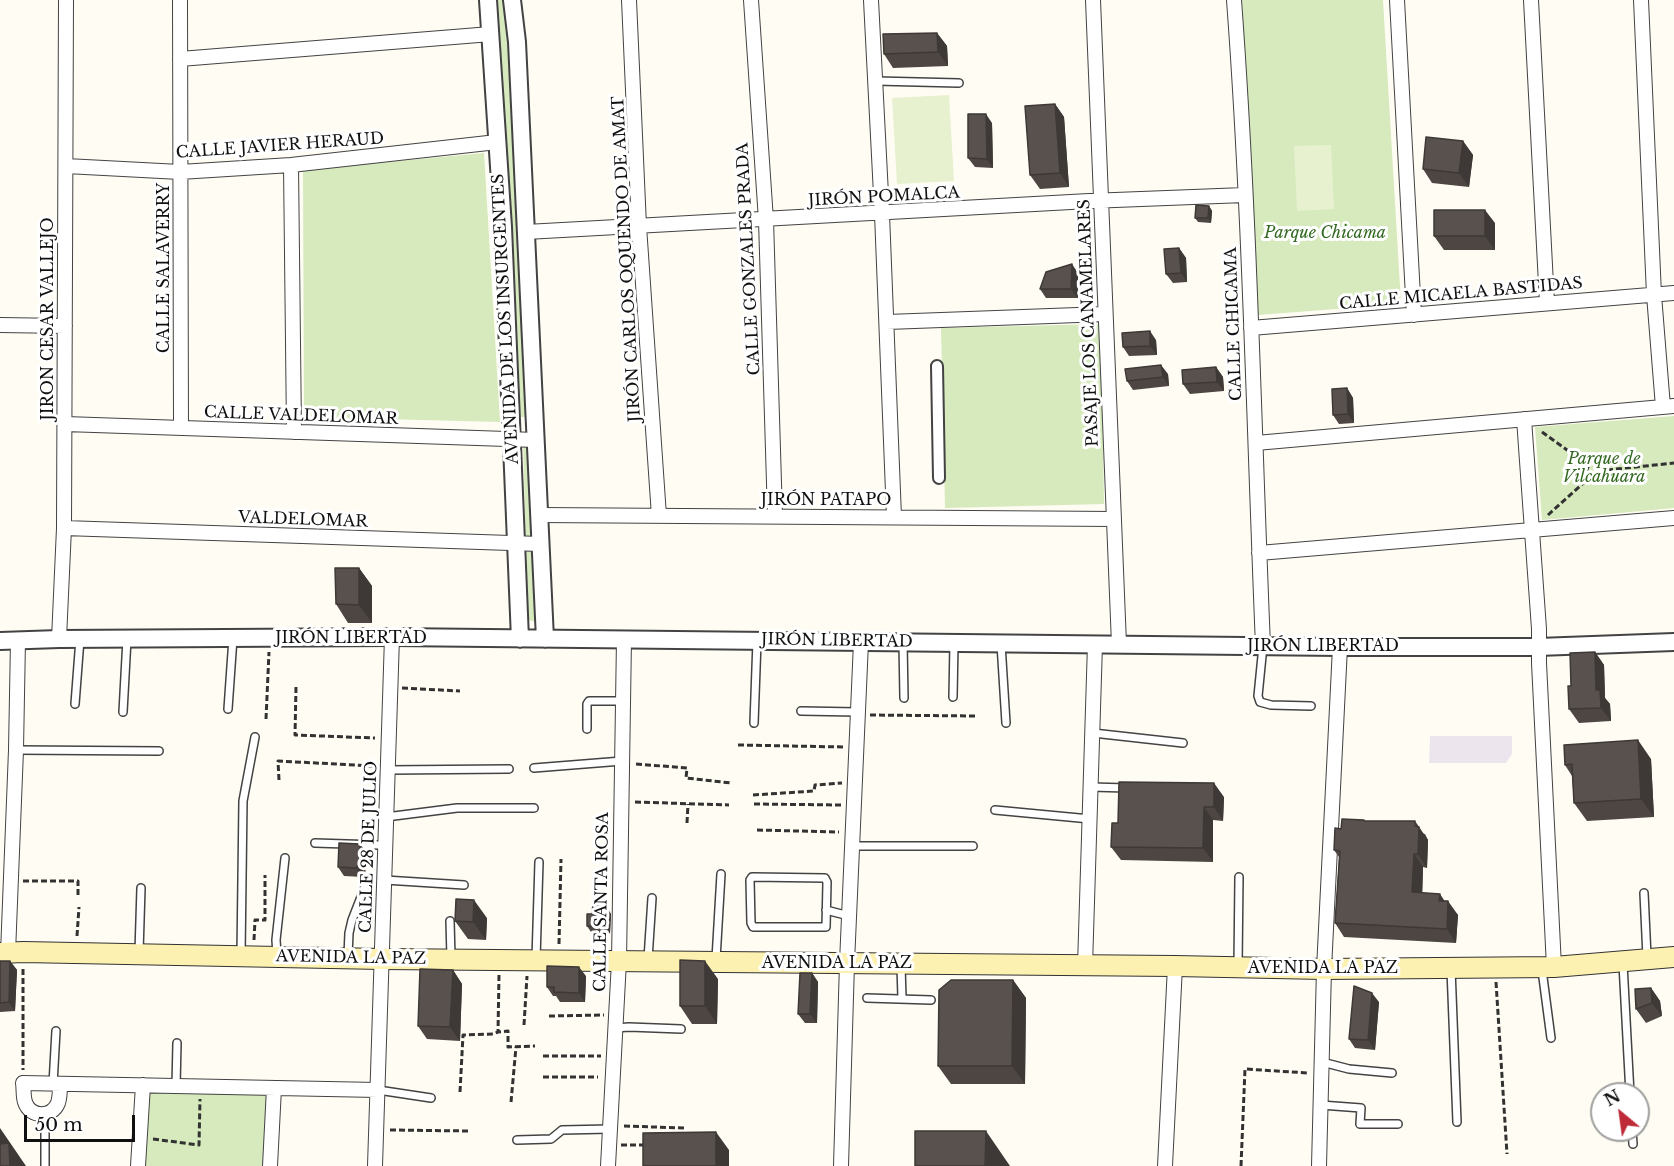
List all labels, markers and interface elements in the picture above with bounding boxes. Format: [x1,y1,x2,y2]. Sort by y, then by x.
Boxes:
street label: JIRÓN CARLOS OQUENDO DE AMAT [609,96,645,422]
street label: CALLE JAVIER HERAUD [175,129,385,163]
street label: CALLE GONZALES PRADA [733,142,765,376]
street label: AVENIDA DE LOS INSURGENTES [489,173,523,465]
street label: CALLE SALAVERRY [154,183,174,353]
street label: JIRÓN POMALCA [808,183,960,211]
street label: PASAJE LOS CANAMELARES [1075,199,1103,447]
street label: JIRON CESAR VALLEJO [38,217,58,421]
park label: Parque Chicama [1264,223,1386,243]
street label: CALLE CHICAMA [1222,247,1246,401]
street label: CALLE MICAELA BASTIDAS [1338,274,1584,314]
street label: CALLE VALDELOMAR [204,403,398,429]
park label: Parque de Vilcahuara [1563,449,1645,487]
street label: JIRÓN PATAPO [761,490,891,510]
street label: VALDELOMAR [238,508,368,532]
street label: JIRÓN LIBERTAD [275,628,427,648]
street label: JIRÓN LIBERTAD [761,630,913,652]
street label: JIRÓN LIBERTAD [1247,636,1399,656]
street label: CALLE 28 DE JULIO [356,761,382,933]
street label: CALLE SANTA ROSA [591,812,613,992]
street label: AVENIDA LA PAZ [276,947,426,969]
street label: AVENIDA LA PAZ [762,953,912,973]
street label: AVENIDA LA PAZ [1248,958,1398,978]
north arrow [1590,1082,1650,1142]
text: N [1601,1086,1624,1110]
scale bar [27,1103,138,1141]
text: 50 m [35,1114,83,1136]

